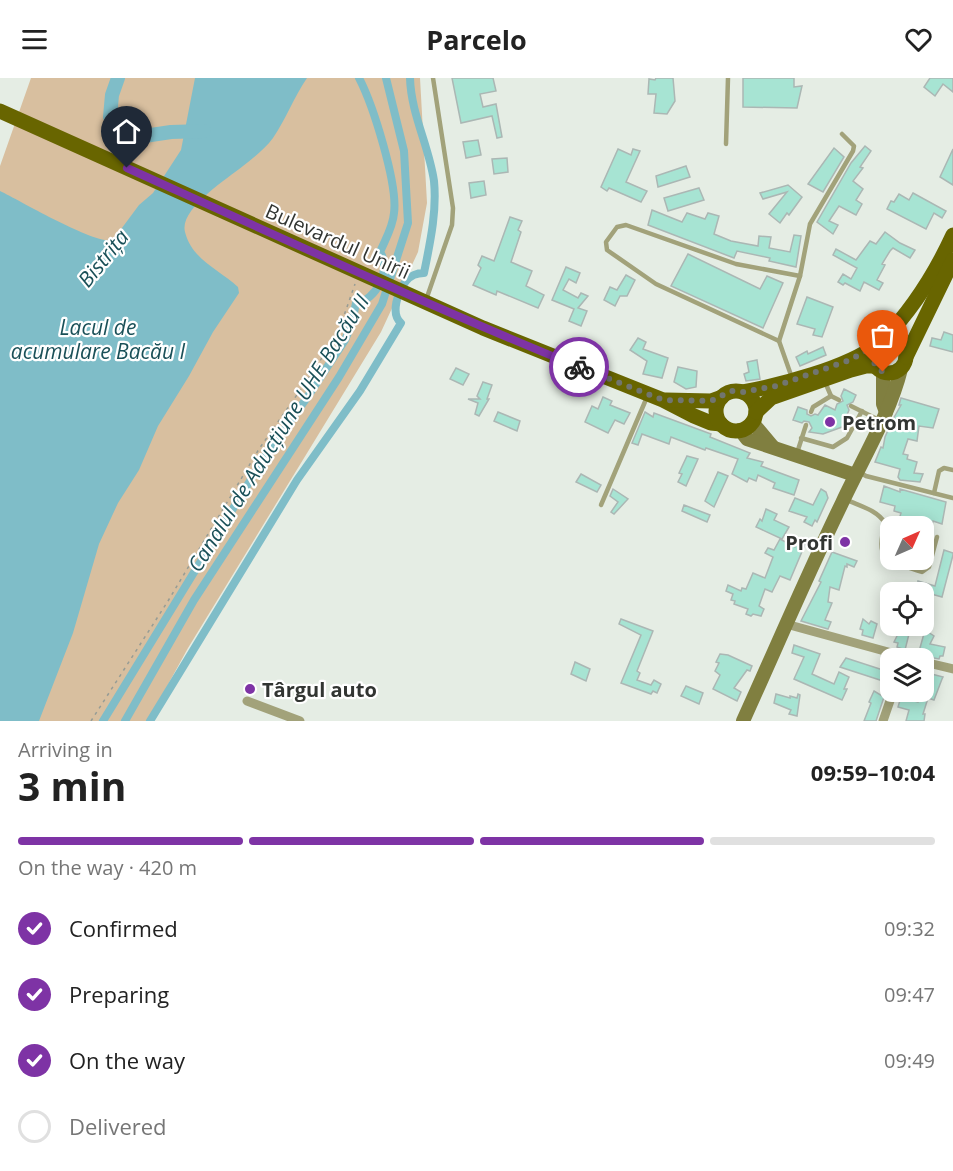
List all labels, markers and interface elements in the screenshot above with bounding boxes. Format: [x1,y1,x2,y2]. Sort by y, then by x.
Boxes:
text: Parcelo [426,21,527,58]
icon: menu [18,23,51,56]
icon: heart [902,23,935,56]
pin [101,106,152,168]
icon: home [110,115,143,148]
street label: Bulevardul Unirii [261,197,415,285]
water label: Bistrița [71,223,135,293]
water label: Canalul de Aducțiune UHE Bacău II [181,289,375,577]
pin [857,310,908,372]
water label: Lacul de acumulare Bacău I [11,313,186,365]
icon: bag [866,319,899,352]
courier [549,337,609,397]
icon: bike [563,351,596,384]
place label: Petrom [842,409,916,436]
marker: Petrom [823,415,837,429]
north arrow [880,516,934,570]
map controls [880,516,934,702]
place label: Profi [785,529,833,556]
marker: Profi [838,535,852,549]
button: locate [880,582,934,636]
button: layers [880,648,934,702]
place label: Târgul auto [262,676,377,703]
marker: Târgul auto [243,682,257,696]
text: Arriving in [18,736,113,763]
text: 09:59–10:04 [811,757,935,787]
text: 3 min [18,759,126,812]
text: On the way · 420 m [18,854,197,881]
icon: check [18,912,51,945]
text: Confirmed [69,913,178,943]
text: 09:32 [884,915,935,942]
icon: check [18,978,51,1011]
text: Preparing [69,979,169,1009]
text: 09:47 [884,981,935,1008]
icon: check [18,1044,51,1077]
text: On the way [69,1045,185,1075]
text: 09:49 [884,1047,935,1074]
text: Delivered [69,1111,167,1141]

